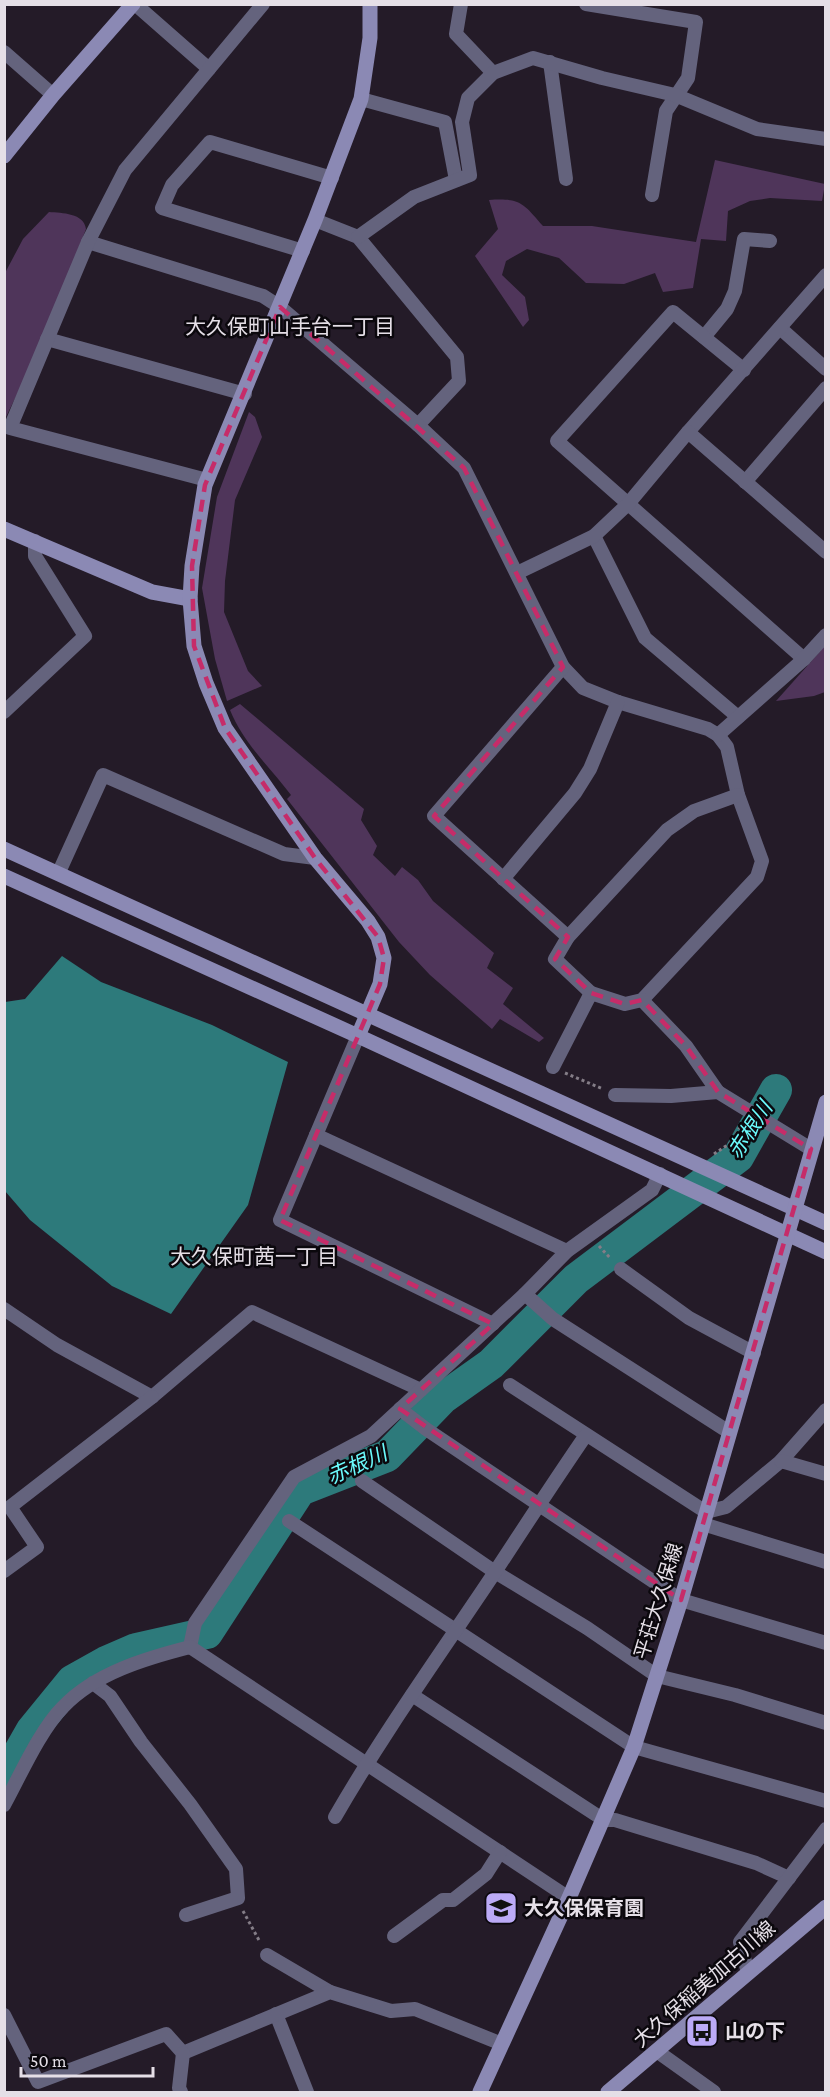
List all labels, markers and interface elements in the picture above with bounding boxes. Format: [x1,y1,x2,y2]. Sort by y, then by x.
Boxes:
district label: 大久保町山手台一丁目 [185,315,395,339]
water label: 赤根川 [723,1095,778,1163]
district label: 大久保町茜一丁目 [170,1245,338,1269]
water label: 赤根川 [323,1440,392,1489]
street label: 平荘大久保線 [630,1540,686,1662]
school or university icon: 大久保保育園 [483,1890,519,1926]
place label: 大久保保育園 [524,1897,644,1919]
street label: 大久保稲美加古川線 [629,1917,779,2051]
bus stop icon: 山の下 [684,2013,720,2049]
place label: 山の下 [725,2020,785,2042]
scale bar [21,2040,153,2078]
text: 50 m [30,2051,67,2071]

